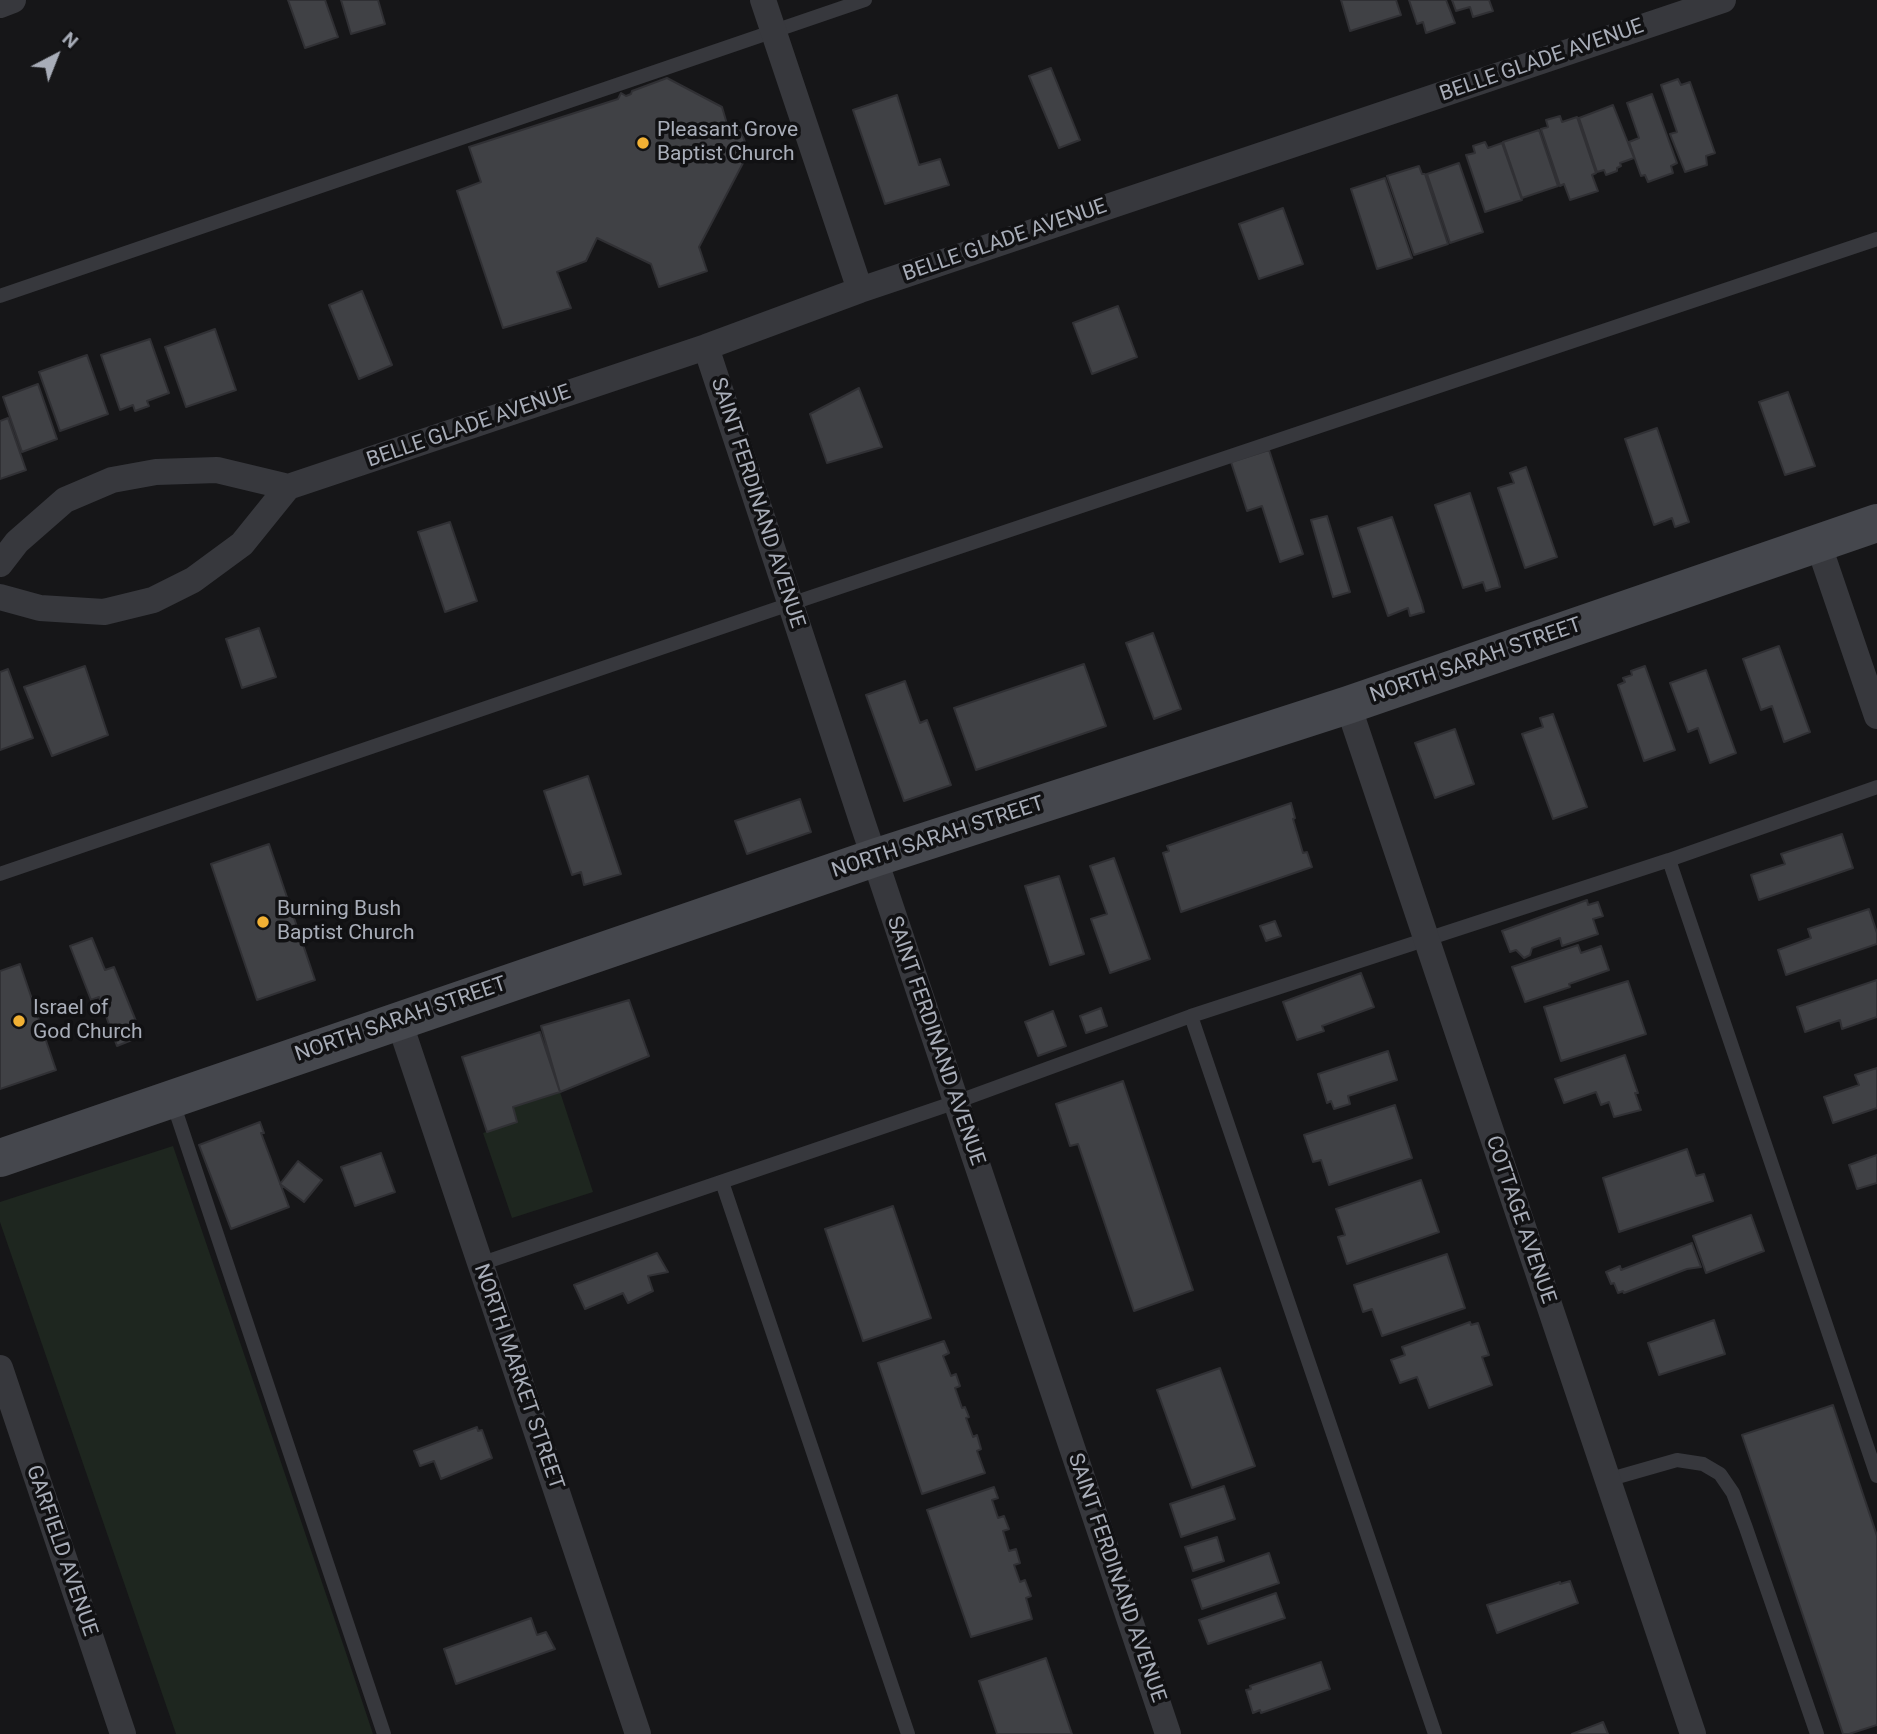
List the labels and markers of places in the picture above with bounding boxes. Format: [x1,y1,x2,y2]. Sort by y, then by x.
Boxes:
place label: Pleasant Grove Baptist Church [657,118,798,168]
marker: Pleasant Grove Baptist Church [635,135,651,151]
place label: Burning Bush Baptist Church [277,897,414,947]
marker: Burning Bush Baptist Church [255,914,271,930]
place label: Israel of God Church [33,996,143,1046]
marker: Israel of God Church [11,1013,27,1029]

